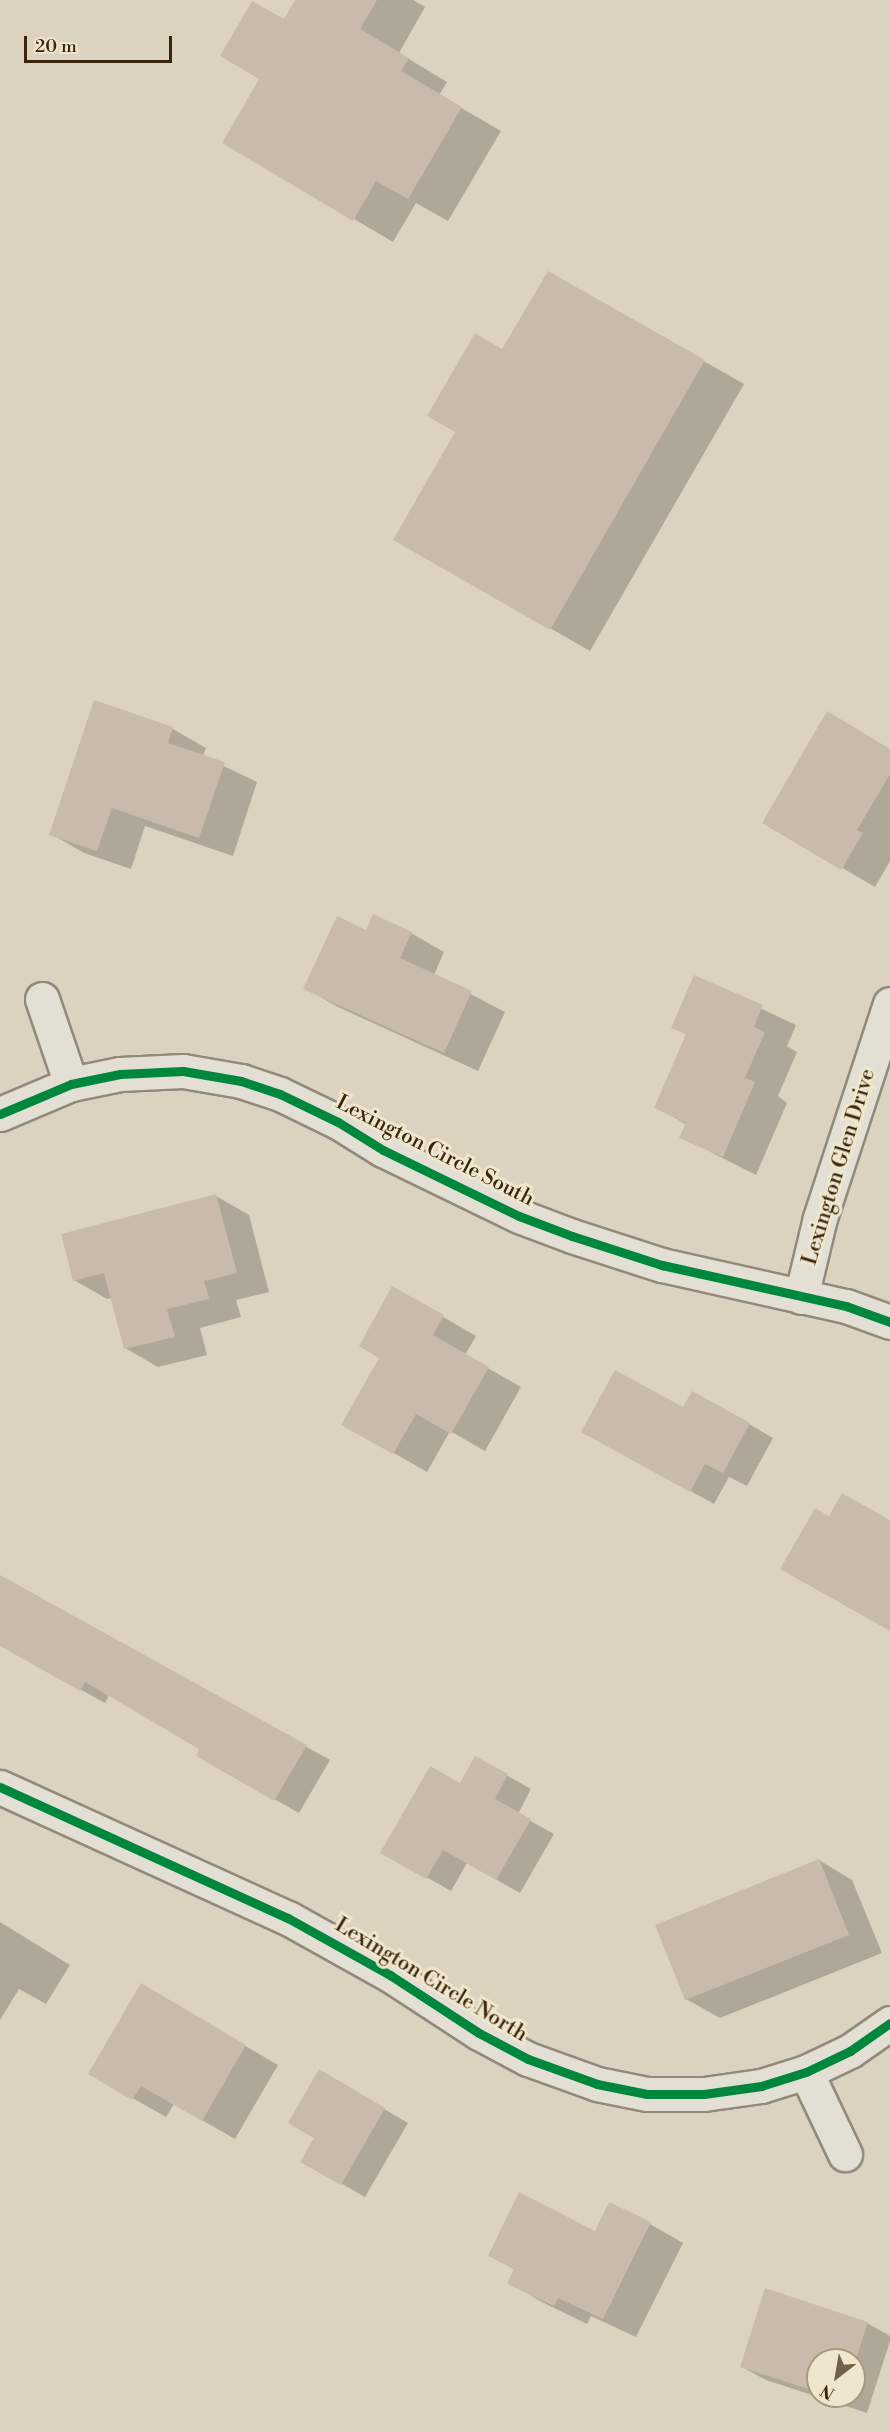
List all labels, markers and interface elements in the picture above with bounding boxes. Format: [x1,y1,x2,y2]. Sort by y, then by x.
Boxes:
scale bar [27,24,176,62]
text: 20 m [35,35,77,58]
street label: Lexington Glen Drive [797,1066,881,1268]
street label: Lexington Circle South [332,1090,538,1212]
street label: Lexington Circle North [330,1913,532,2047]
north arrow [806,2348,866,2408]
text: N [817,2380,838,2404]

